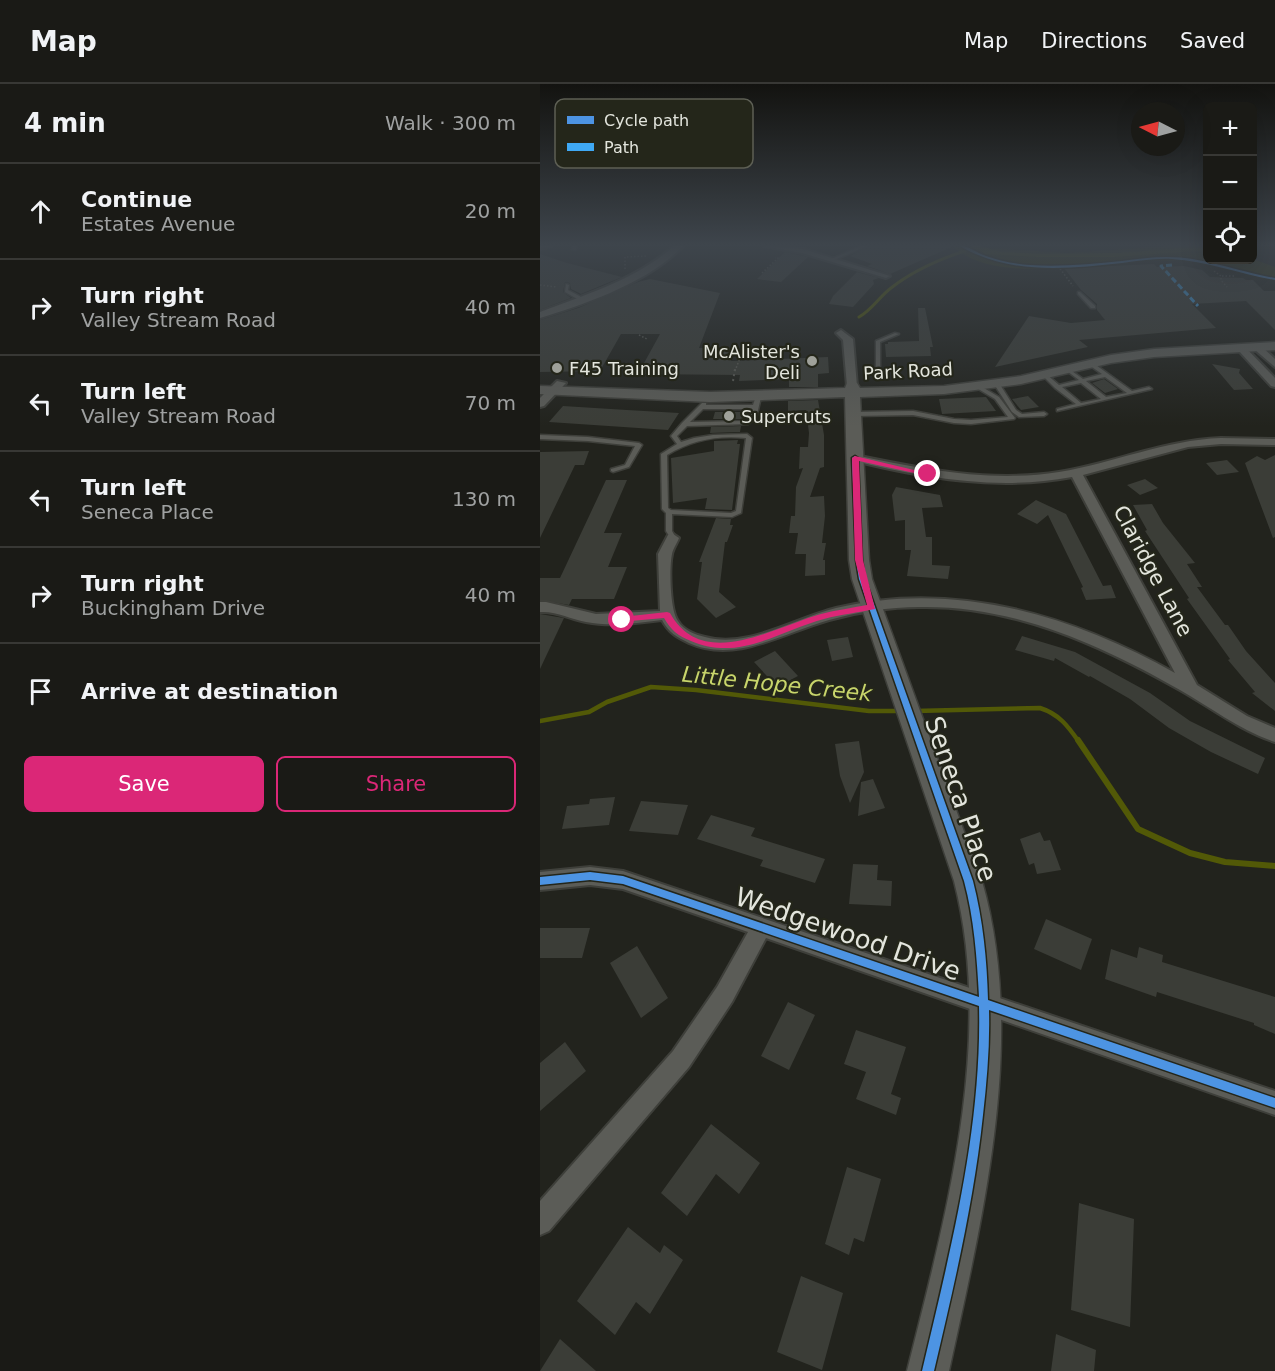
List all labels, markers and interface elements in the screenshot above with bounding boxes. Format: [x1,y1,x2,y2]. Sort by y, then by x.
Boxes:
text: Map [30,25,97,58]
text: Map [964,29,1008,53]
text: Directions [1041,29,1147,53]
text: Saved [1180,29,1245,53]
legend [555,99,753,168]
north arrow [1131,102,1185,156]
map controls [1203,102,1257,264]
button: + [1203,102,1257,156]
text: 4 min [24,108,106,138]
text: Walk · 300 m [385,111,516,135]
text: Cycle path [604,111,689,130]
text: Path [604,138,639,157]
button: − [1203,156,1257,210]
text: Continue [81,187,192,212]
icon: ahead [24,195,57,228]
text: 20 m [465,199,516,223]
button: locate [1203,210,1257,264]
text: Estates Avenue [81,212,235,236]
text: Turn right [81,283,204,308]
icon: right [24,291,57,324]
text: 40 m [465,295,516,319]
text: Valley Stream Road [81,308,276,332]
place label: McAlister's Deli [703,341,800,383]
marker: McAlister's Deli [805,354,819,368]
place label: F45 Training [569,358,679,379]
street label: Park Road [863,358,953,384]
marker: F45 Training [550,361,564,375]
text: Turn left [81,379,186,404]
icon: left [24,387,57,420]
text: 70 m [465,391,516,415]
text: Valley Stream Road [81,404,276,428]
place label: Supercuts [741,406,831,427]
marker: Supercuts [722,409,736,423]
route end [914,460,940,486]
text: Turn left [81,475,186,500]
icon: left [24,483,57,516]
text: 130 m [452,487,516,511]
text: Seneca Place [81,500,214,524]
street label: Claridge Lane [1108,501,1198,641]
text: Turn right [81,571,204,596]
icon: right [24,579,57,612]
text: 40 m [465,583,516,607]
text: Buckingham Drive [81,596,265,620]
route start [608,606,634,632]
water label: Little Hope Creek [681,662,875,707]
icon: arrive [24,675,57,708]
text: Arrive at destination [81,679,338,704]
street label: Seneca Place [919,713,1003,885]
button: Save [24,756,264,812]
button: Share [276,756,516,812]
street label: Wedgewood Drive [731,881,965,987]

